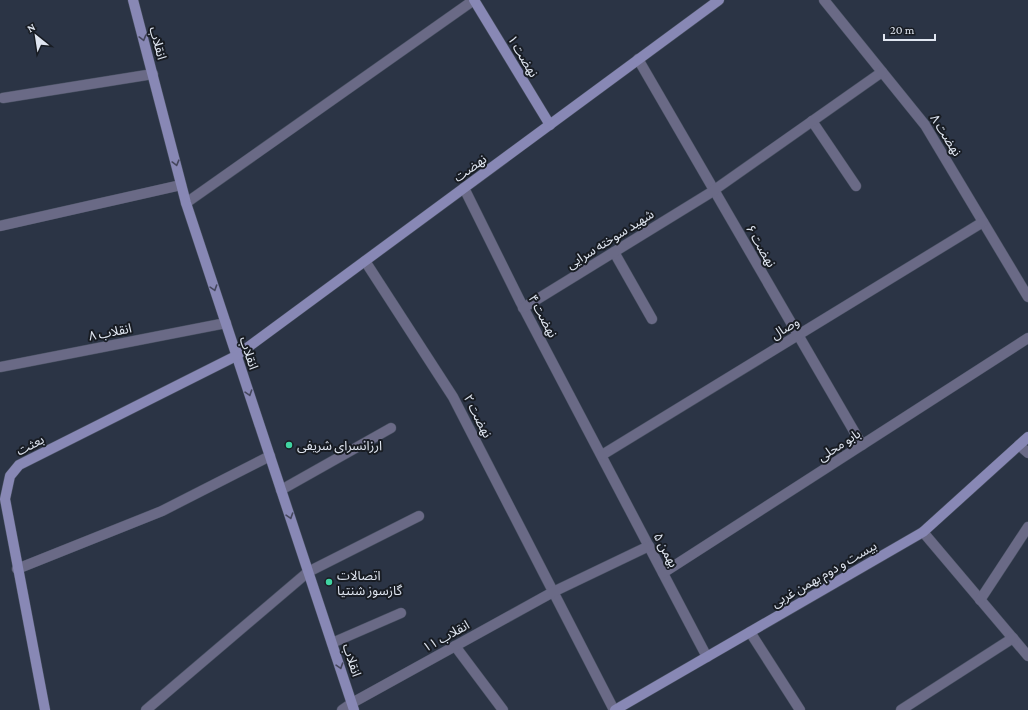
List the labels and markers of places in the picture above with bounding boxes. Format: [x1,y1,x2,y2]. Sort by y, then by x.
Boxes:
place label: ارزانسرای شریفی [297,438,382,454]
marker: ارزانسرای شریفی [284,440,294,450]
place label: اتصالات گازسوز شنتیا [337,568,403,598]
marker: اتصالات گازسوز شنتیا [324,577,334,587]

